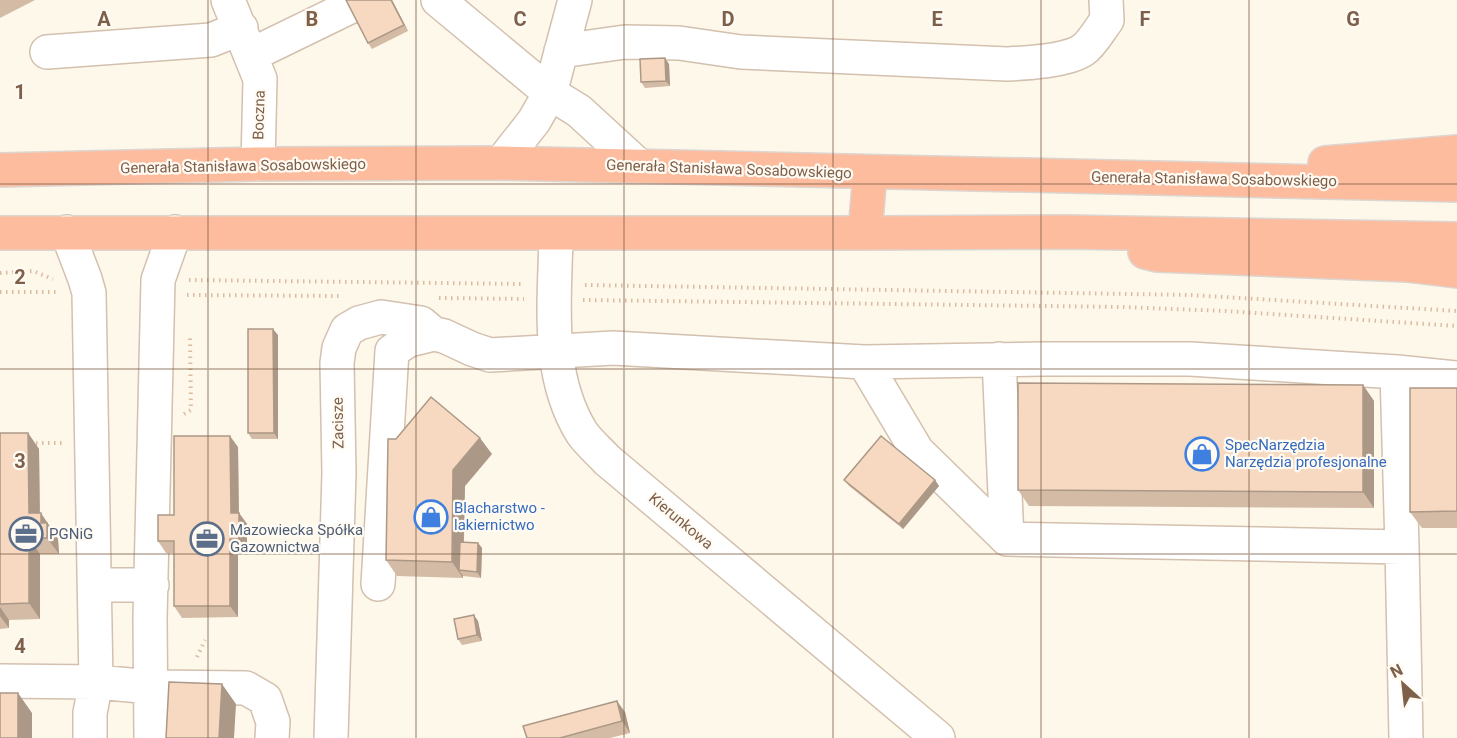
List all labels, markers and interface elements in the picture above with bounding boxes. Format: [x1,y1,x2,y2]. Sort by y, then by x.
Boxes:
text: A [97,7,111,31]
text: B [306,7,318,31]
text: C [513,7,527,31]
text: D [722,7,735,31]
text: E [931,7,943,31]
text: F [1140,7,1151,31]
text: G [1346,7,1360,31]
text: 1 [14,80,26,104]
street label: Boczna [249,90,269,140]
street label: Generała Stanisława Sosabowskiego [120,155,366,177]
street label: Generała Stanisława Sosabowskiego [606,156,852,182]
street label: Generała Stanisława Sosabowskiego [1091,168,1337,190]
text: 2 [14,265,26,289]
street label: Zacisze [329,397,347,449]
shop icon: SpecNarzędzia Narzędzia profesjonalne [1184,436,1220,472]
place label: SpecNarzędzia Narzędzia profesjonalne [1225,436,1387,471]
text: 3 [14,449,26,473]
street label: Kierunkowa [645,489,717,553]
shop icon: Blacharstwo - lakiernictwo [413,499,449,535]
place label: Blacharstwo - lakiernictwo [454,499,545,534]
office icon: PGNiG [8,516,44,552]
office icon: Mazowiecka Spółka Gazownictwa [189,521,225,557]
place label: Mazowiecka Spółka Gazownictwa [230,521,363,556]
place label: PGNiG [49,525,93,543]
text: 4 [14,634,26,658]
north arrow [1373,654,1433,714]
text: N [1387,660,1406,682]

